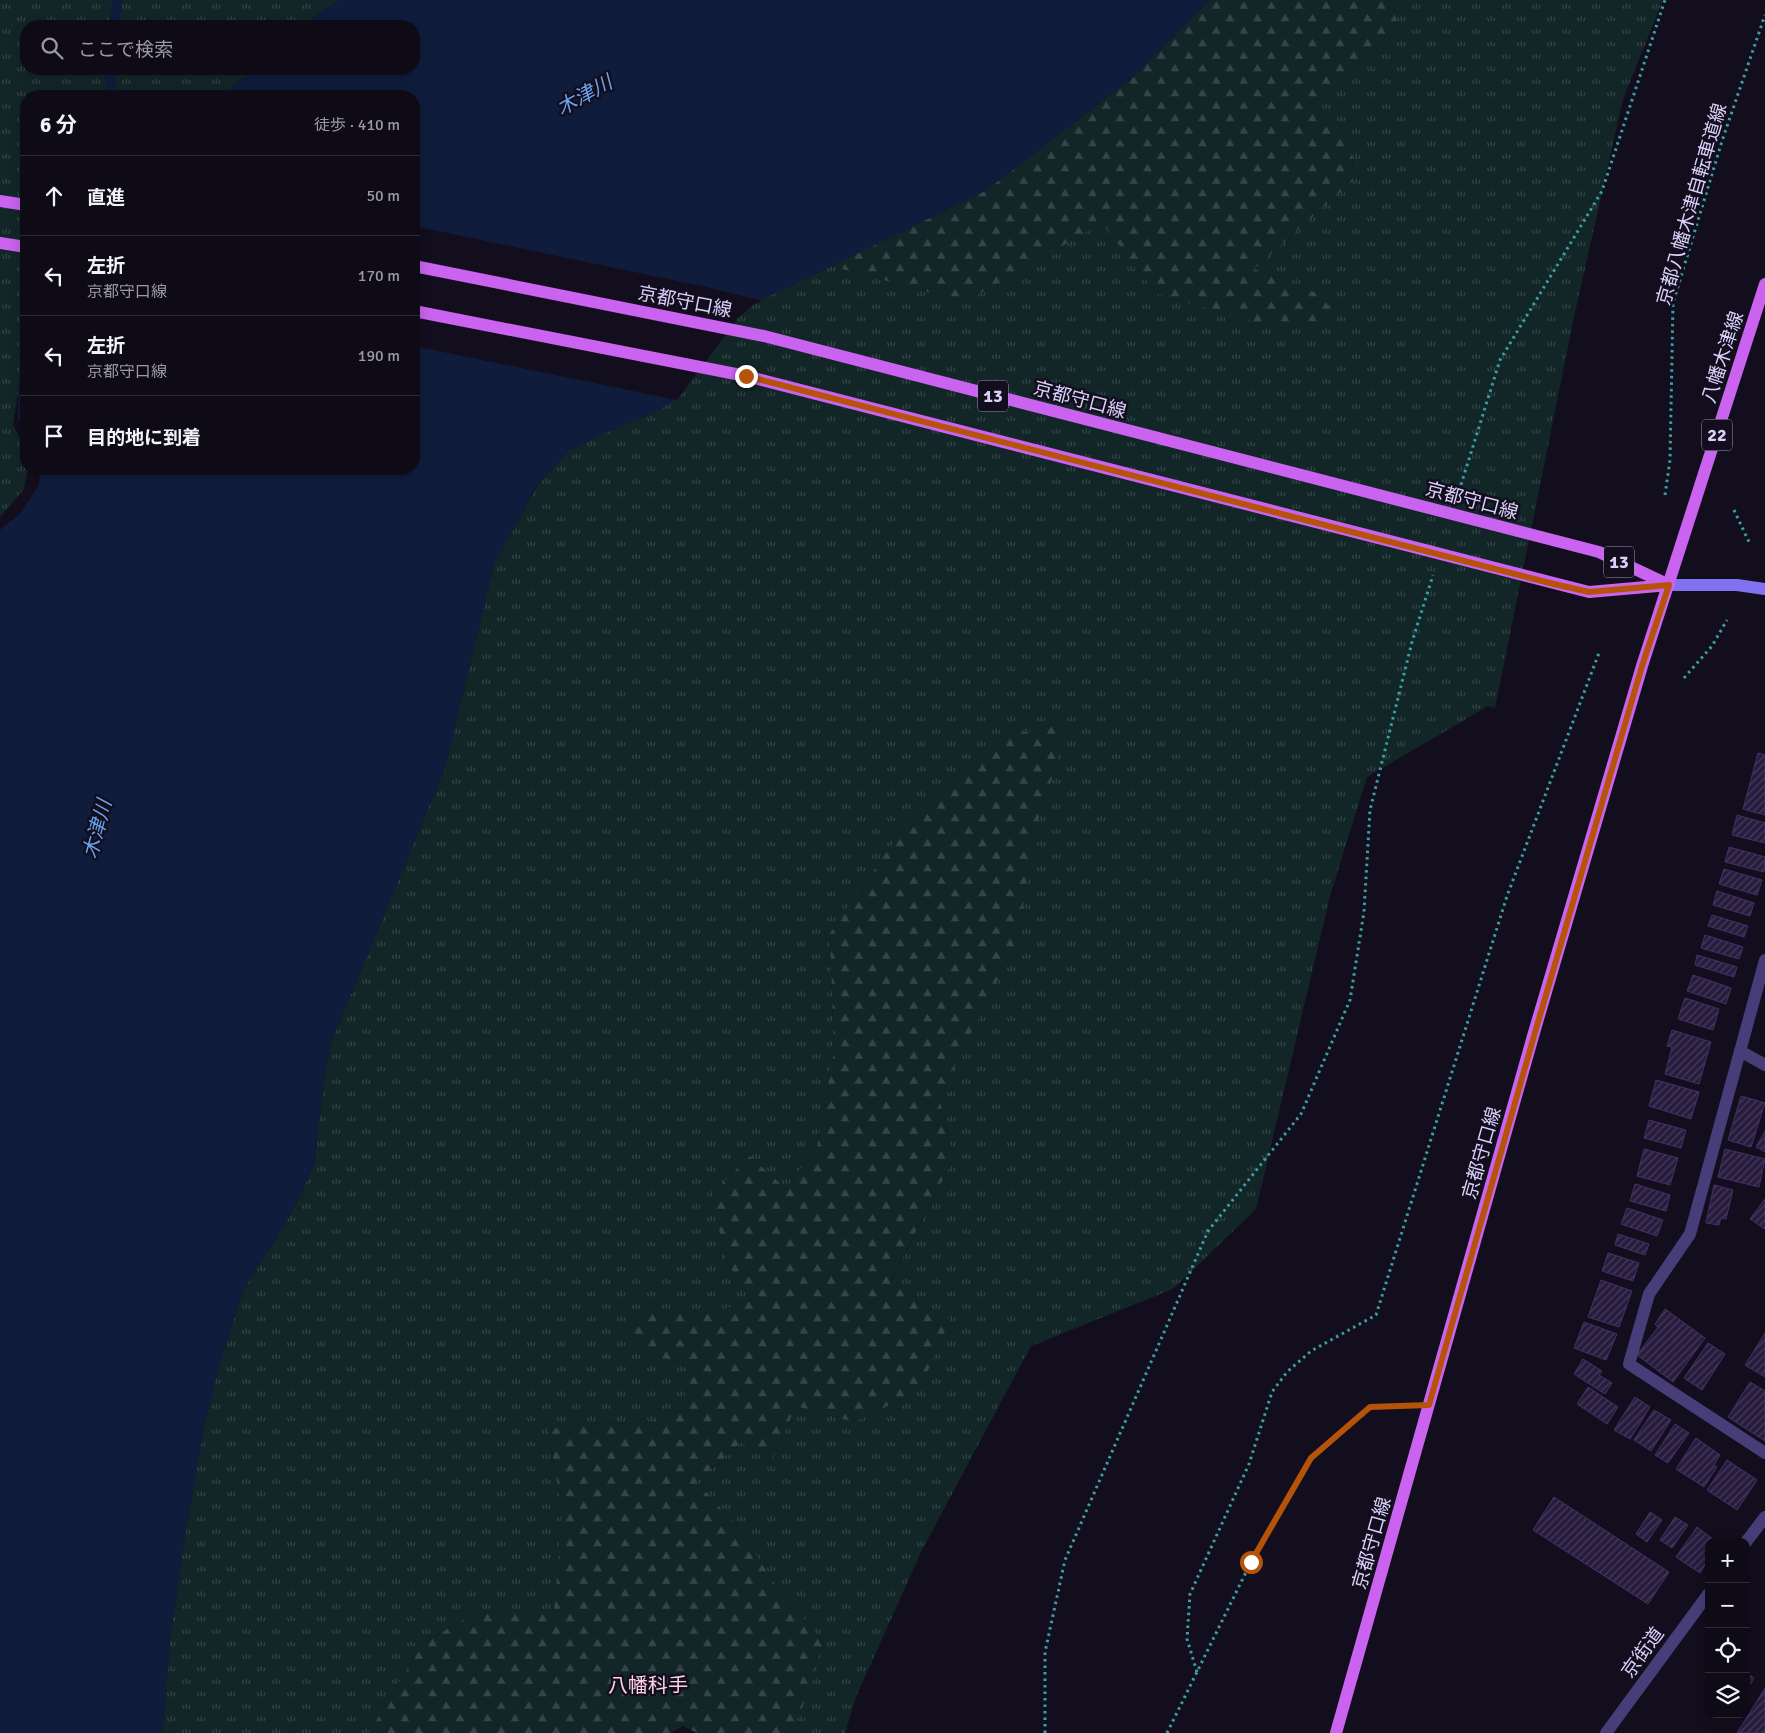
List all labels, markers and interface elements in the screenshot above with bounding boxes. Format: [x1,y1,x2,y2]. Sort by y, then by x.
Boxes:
search box [20,20,420,75]
icon: search [38,34,66,62]
text: ここで検索 [78,38,173,62]
water label: 木津川 [552,69,618,121]
street label: 京都八幡木津自転車道線 [1652,101,1732,308]
text: 6 分 [40,112,77,138]
text: 徒歩 · 410 m [314,115,400,135]
icon: ahead [40,182,68,210]
text: 直進 [87,186,125,210]
text: 50 m [366,186,400,206]
text: 左折 [87,254,125,278]
icon: left [40,262,68,290]
text: 170 m [358,266,400,286]
street label: 京都守口線 [636,281,734,323]
text: 京都守口線 [87,282,167,302]
street label: 八幡木津線 [1697,308,1749,406]
text: 左折 [87,334,125,358]
icon: left [40,342,68,370]
text: 190 m [358,346,400,366]
text: 京都守口線 [87,362,167,382]
route end [735,365,758,388]
street label: 京都守口線 [1031,376,1129,424]
road number: 13 [978,381,1008,412]
road number: 22 [1702,420,1732,450]
icon: arrive [40,422,68,450]
text: 目的地に到着 [87,426,201,450]
street label: 京都守口線 [1423,477,1521,525]
road number: 13 [1604,546,1634,578]
water label: 木津川 [78,795,118,861]
street label: 京都守口線 [1457,1104,1507,1202]
street label: 京都守口線 [1347,1494,1397,1592]
map controls [1705,1538,1750,1718]
button: + [1705,1538,1750,1583]
route start [1240,1551,1263,1574]
button: − [1705,1583,1750,1628]
street label: 京街道 [1616,1622,1669,1683]
button: locate [1705,1628,1750,1673]
district label: 八幡科手 [608,1673,688,1698]
button: layers [1705,1673,1750,1718]

